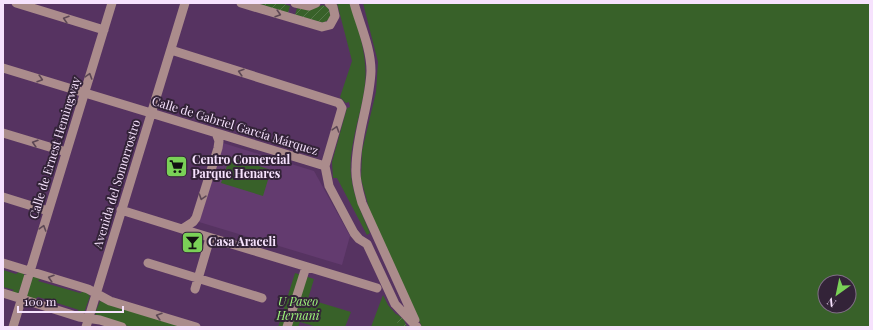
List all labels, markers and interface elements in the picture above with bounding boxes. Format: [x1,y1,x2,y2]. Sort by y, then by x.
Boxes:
one-way arrow [274,10,281,18]
one-way arrow [63,15,70,24]
one-way arrow [238,68,245,77]
one-way arrow [85,73,93,80]
one-way arrow [37,74,44,83]
street label: Calle de Ernest Hemingway [25,75,83,221]
street label: Calle de Gabriel García Márquez [150,92,321,158]
street label: Avenida del Somorrostro [89,117,143,251]
one-way arrow [331,126,340,133]
one-way arrow [31,139,38,148]
place label: Centro Comercial Parque Henares [192,151,291,181]
supermarket icon: Centro Comercial Parque Henares [164,154,190,180]
one-way arrow [198,194,207,201]
one-way arrow [38,224,47,231]
bar icon: Casa Araceli [180,229,206,255]
place label: Casa Araceli [208,233,276,249]
one-way arrow [47,274,54,283]
north arrow [817,274,857,314]
scale bar [18,288,123,314]
text: 100 m [24,293,57,309]
park label: U Paseo Hernani [276,293,320,323]
text: N [824,294,839,311]
one-way arrow [156,312,163,321]

